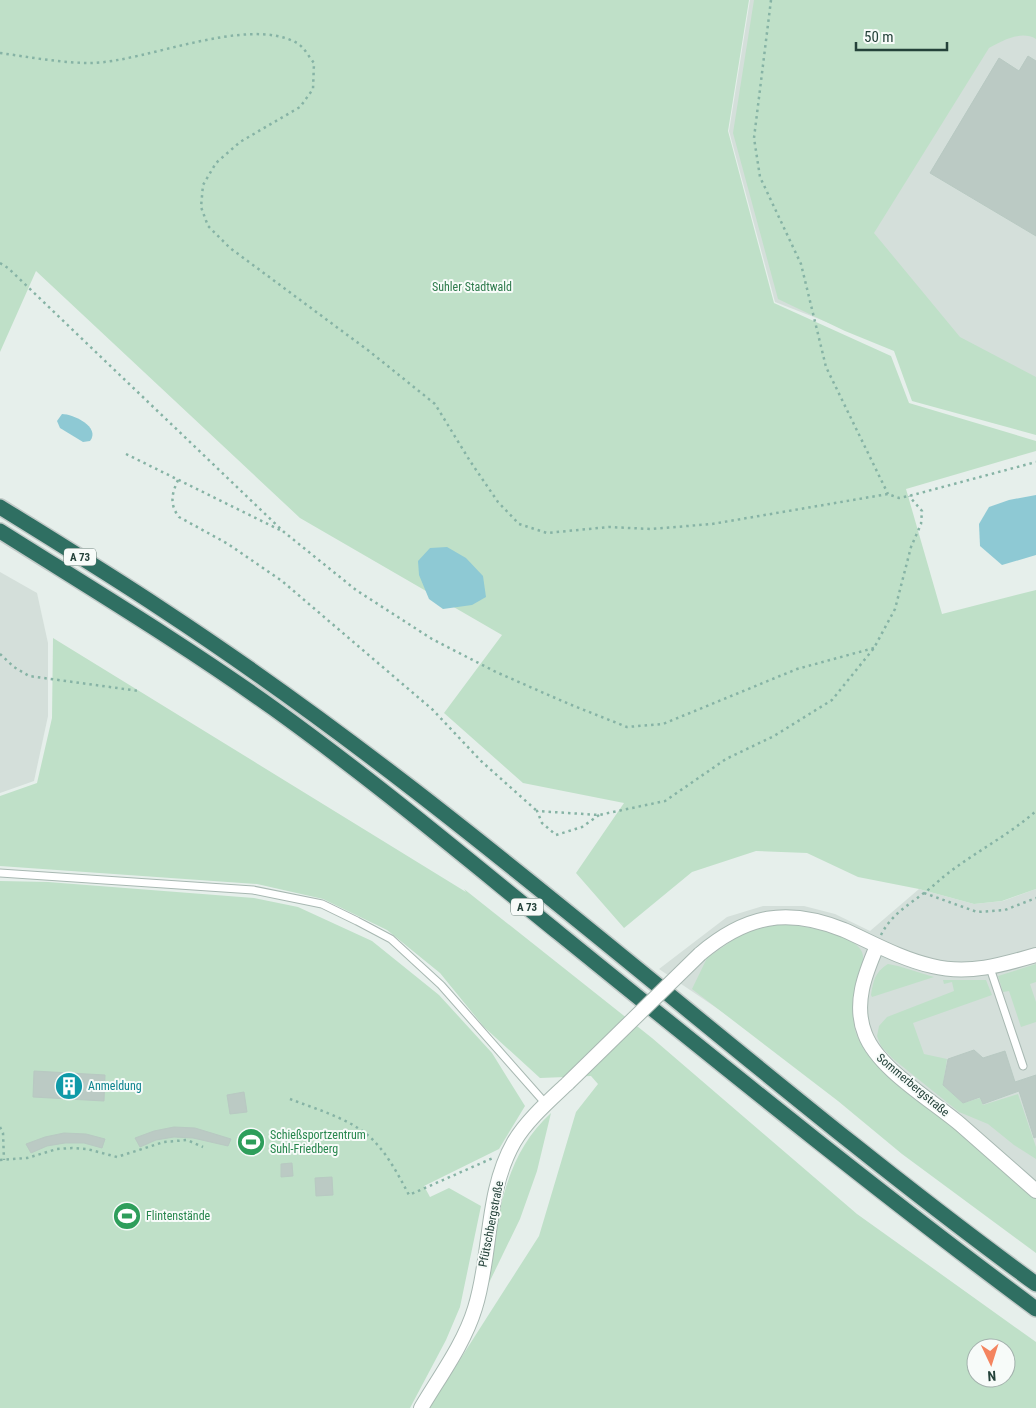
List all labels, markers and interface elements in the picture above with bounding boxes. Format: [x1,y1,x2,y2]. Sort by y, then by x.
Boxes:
scale bar [856,20,947,52]
text: 50 m [864,28,894,46]
park label: Suhler Stadtwald [432,280,512,294]
road number: A 73 [64,548,96,566]
road number: A 73 [511,899,543,916]
street label: Sommerbergstraße [874,1050,953,1120]
building icon: Anmeldung [54,1071,84,1101]
place label: Anmeldung [88,1079,142,1093]
sports icon: Schießsportzentrum Suhl-Friedberg [236,1127,266,1157]
place label: Schießsportzentrum Suhl-Friedberg [270,1128,366,1156]
street label: Pfütschbergstraße [476,1179,506,1268]
sports icon: Flintenstände [112,1201,142,1231]
place label: Flintenstände [146,1209,211,1223]
north arrow [966,1338,1016,1388]
text: N [987,1368,997,1384]

